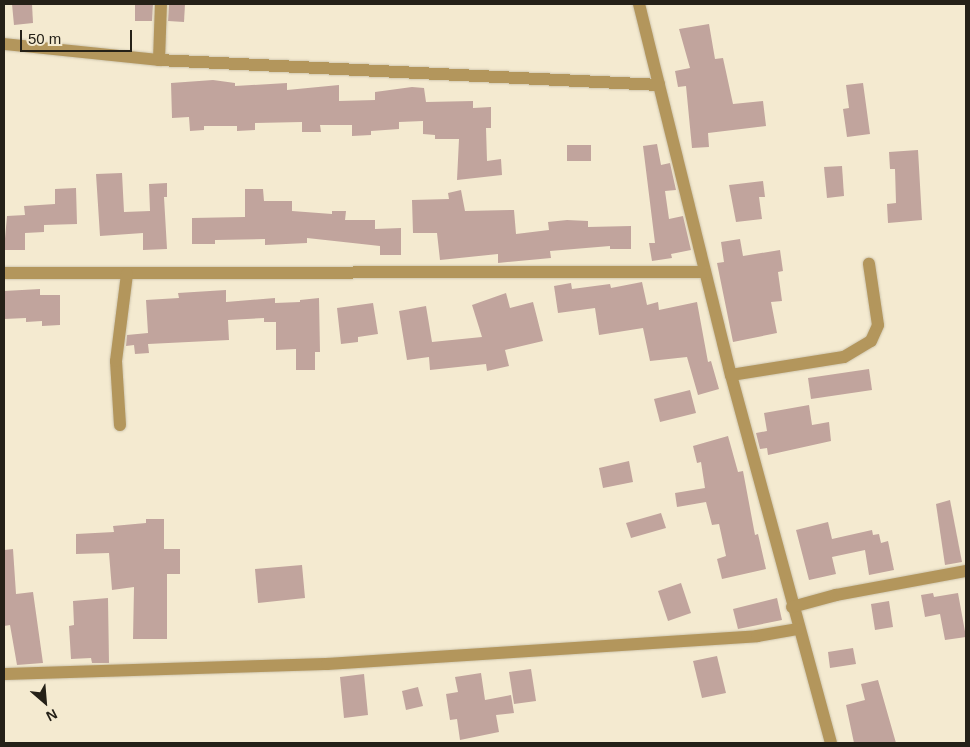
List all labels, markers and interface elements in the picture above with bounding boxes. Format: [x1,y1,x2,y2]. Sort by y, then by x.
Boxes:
scale bar [22,20,135,52]
text: 50 m [28,30,61,47]
north arrow [20,677,70,727]
text: N [44,706,60,725]

